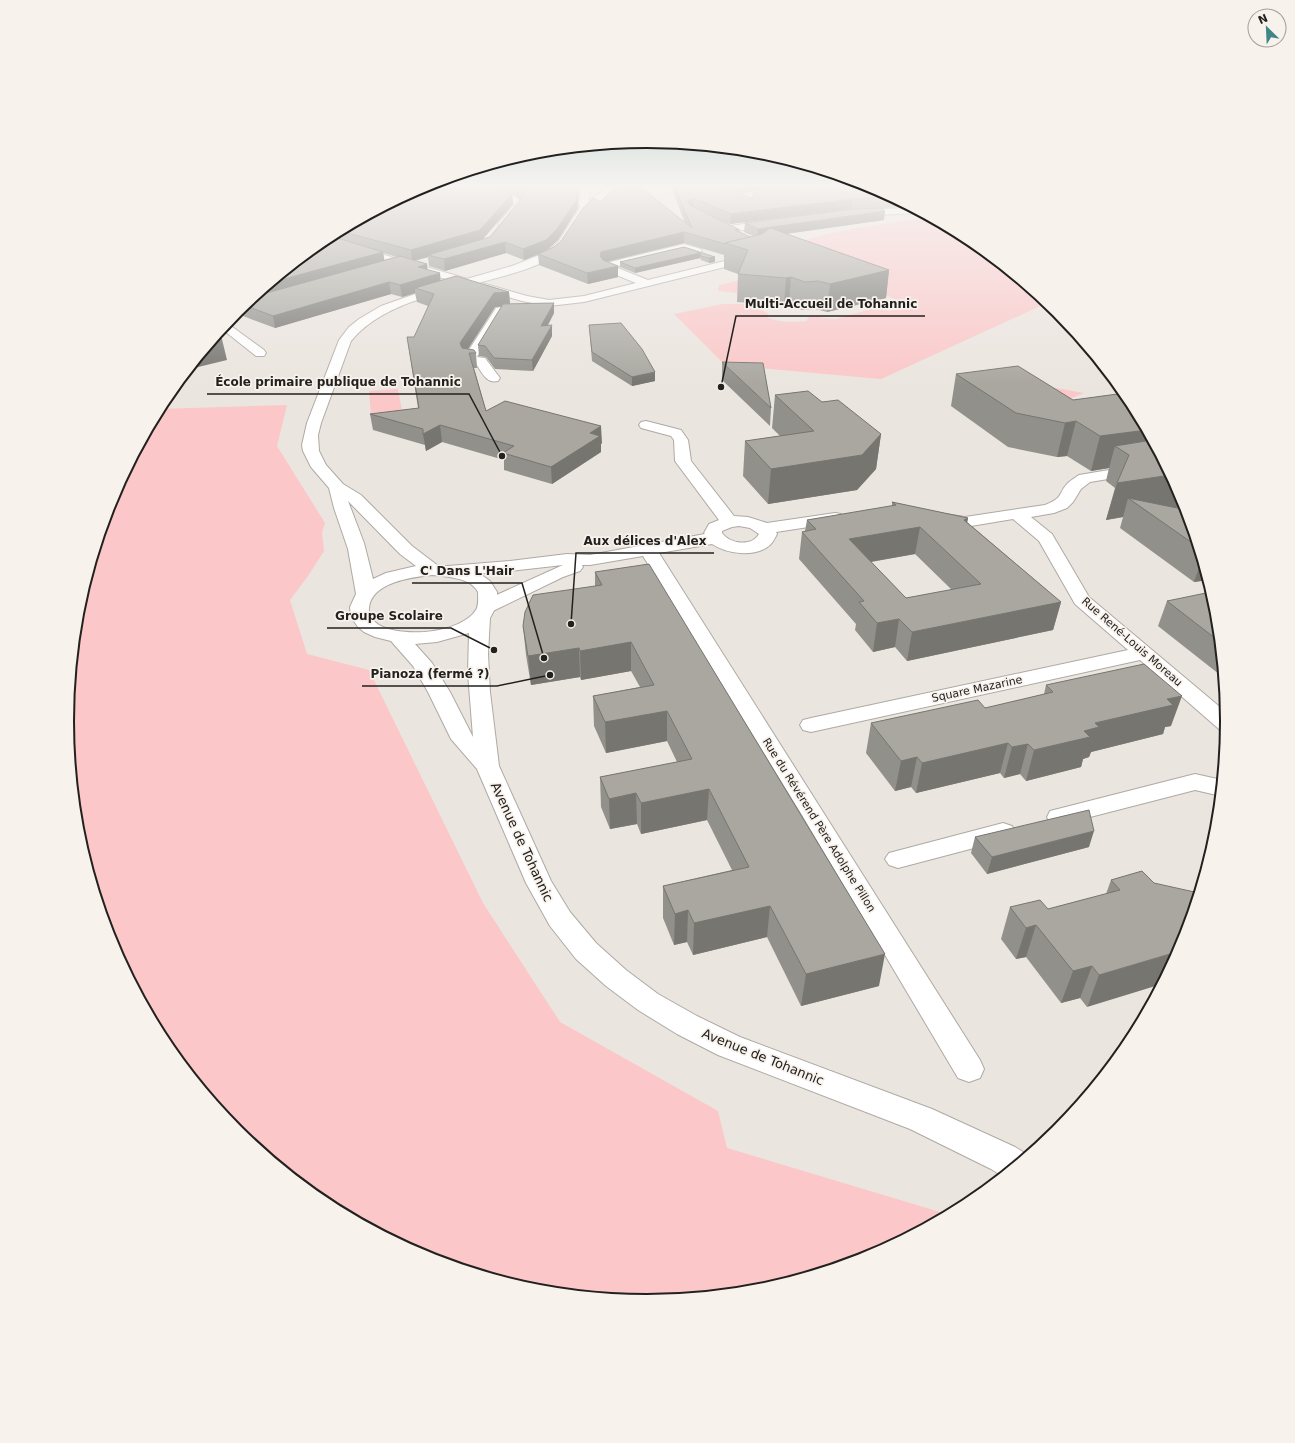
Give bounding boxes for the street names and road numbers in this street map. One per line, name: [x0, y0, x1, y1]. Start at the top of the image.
street label: Rue René-Louis Moreau: [1079, 595, 1185, 689]
street label: Square Mazarine: [931, 673, 1024, 705]
street label: Rue du Révérend Père Adolphe Pillon: [760, 736, 878, 914]
street label: Avenue de Tohannic: [488, 780, 556, 904]
street label: Avenue de Tohannic: [700, 1026, 826, 1088]

